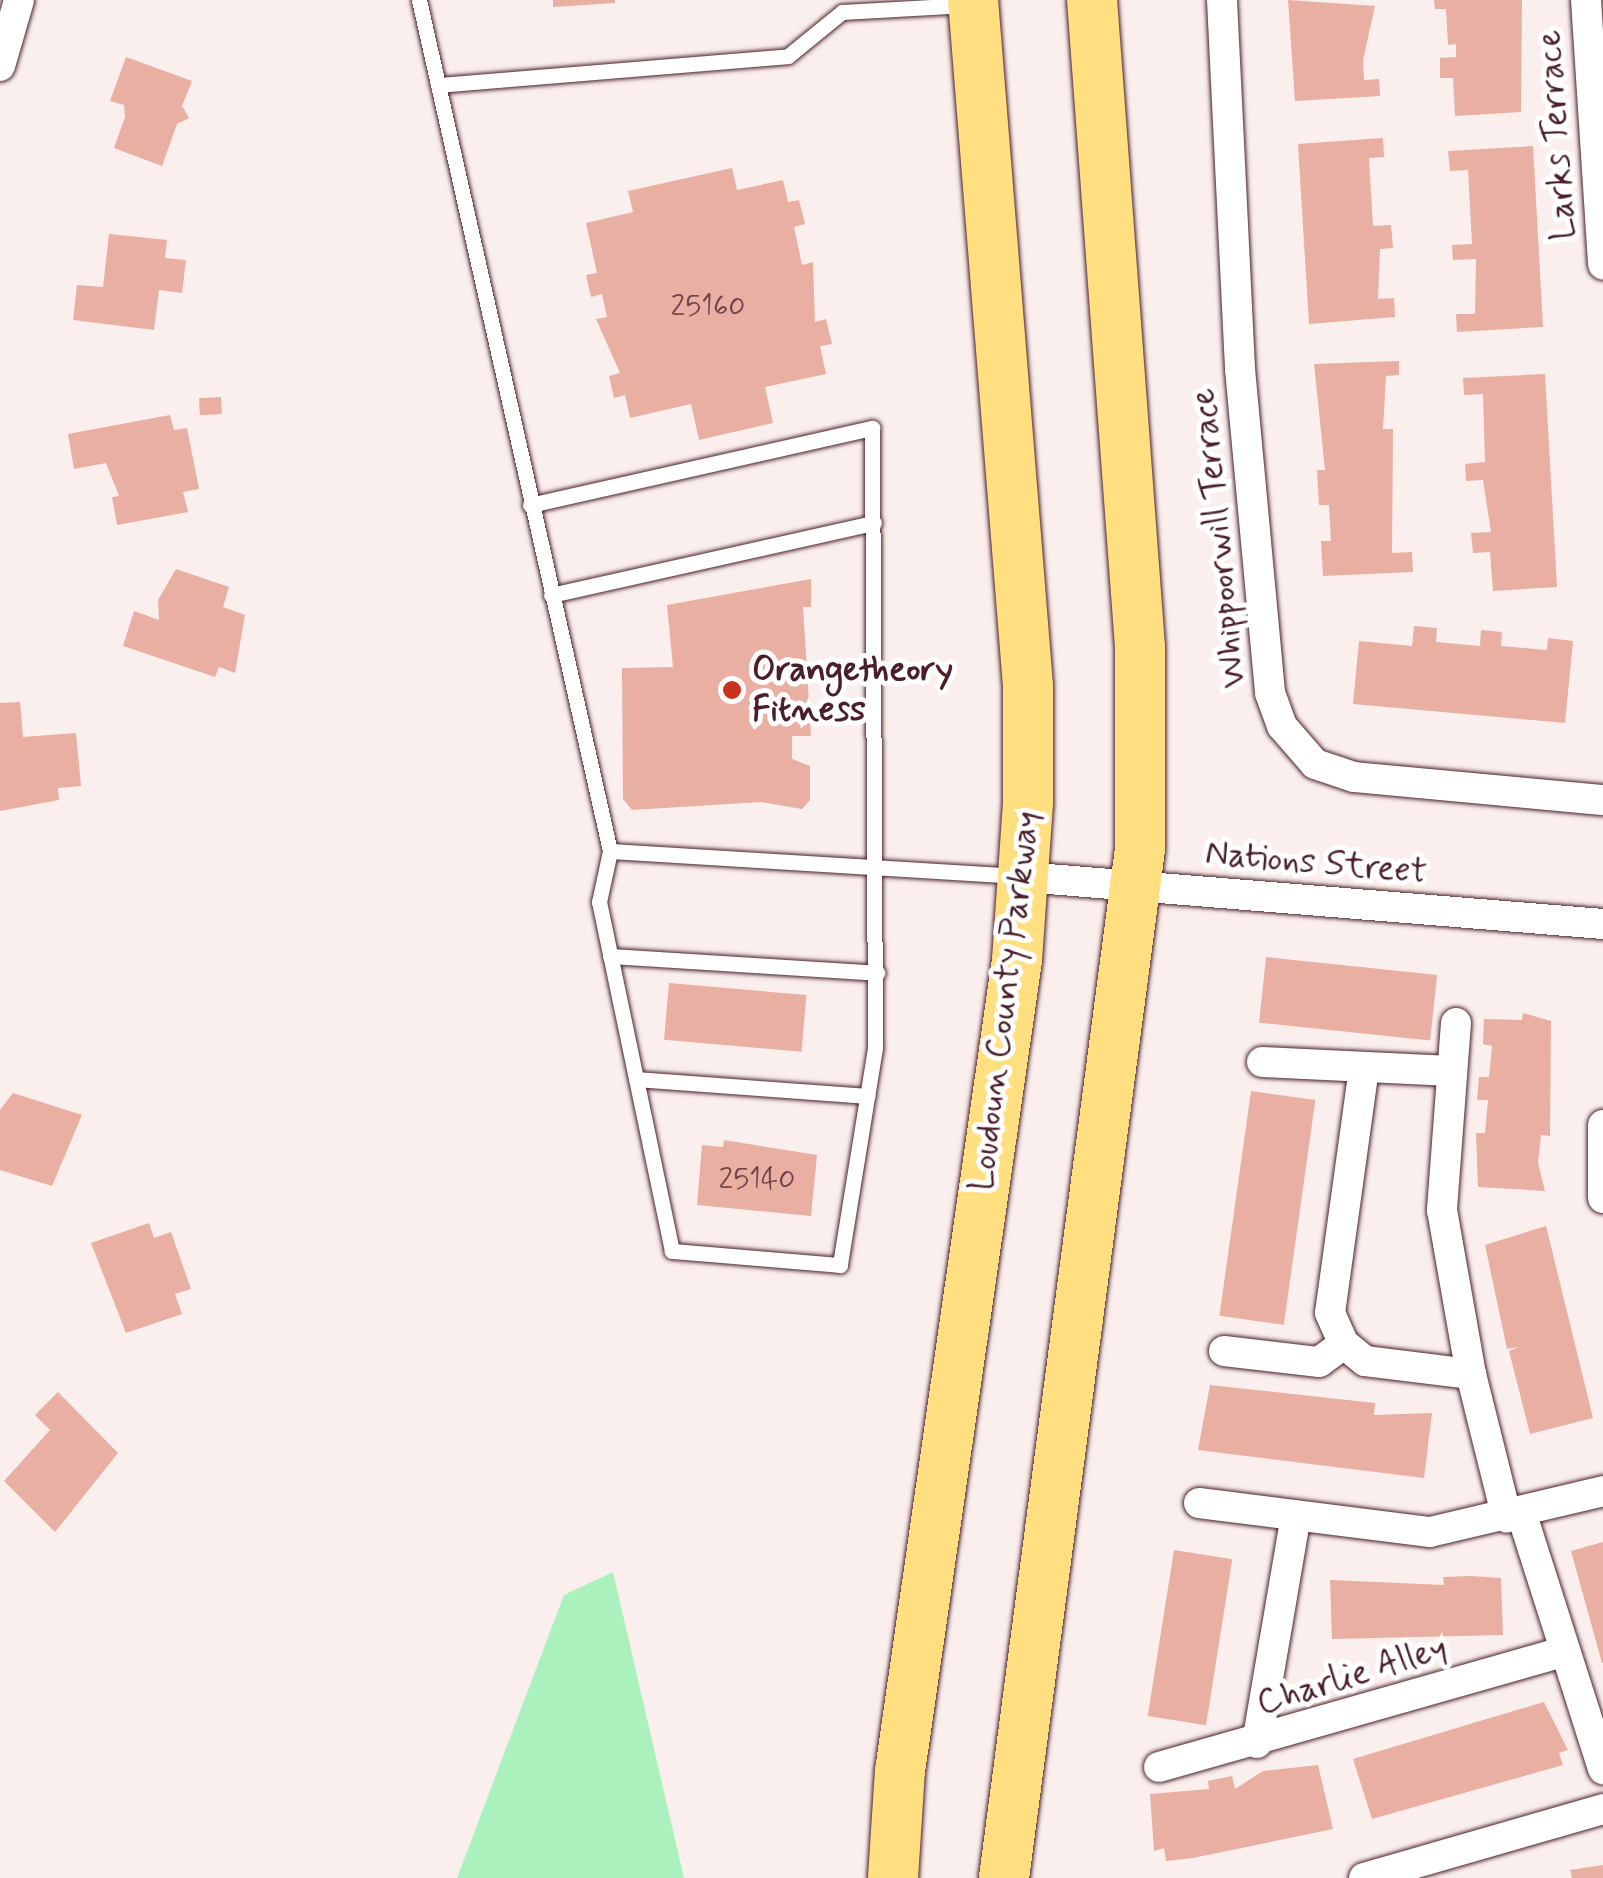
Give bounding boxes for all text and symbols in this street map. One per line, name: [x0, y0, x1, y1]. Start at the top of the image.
street label: Larks Terrace: [1529, 31, 1585, 239]
house number: 25160: [671, 289, 745, 325]
street label: Whippoorwill Terrace: [1182, 387, 1256, 689]
place label: Orangetheory Fitness: [752, 649, 953, 731]
marker: Orangetheory Fitness: [721, 679, 743, 701]
street label: Loudoun County Parkway: [961, 812, 1049, 1190]
street label: Nations Street: [1204, 832, 1428, 894]
house number: 25140: [719, 1162, 795, 1198]
street label: Charlie Alley: [1251, 1627, 1453, 1725]

